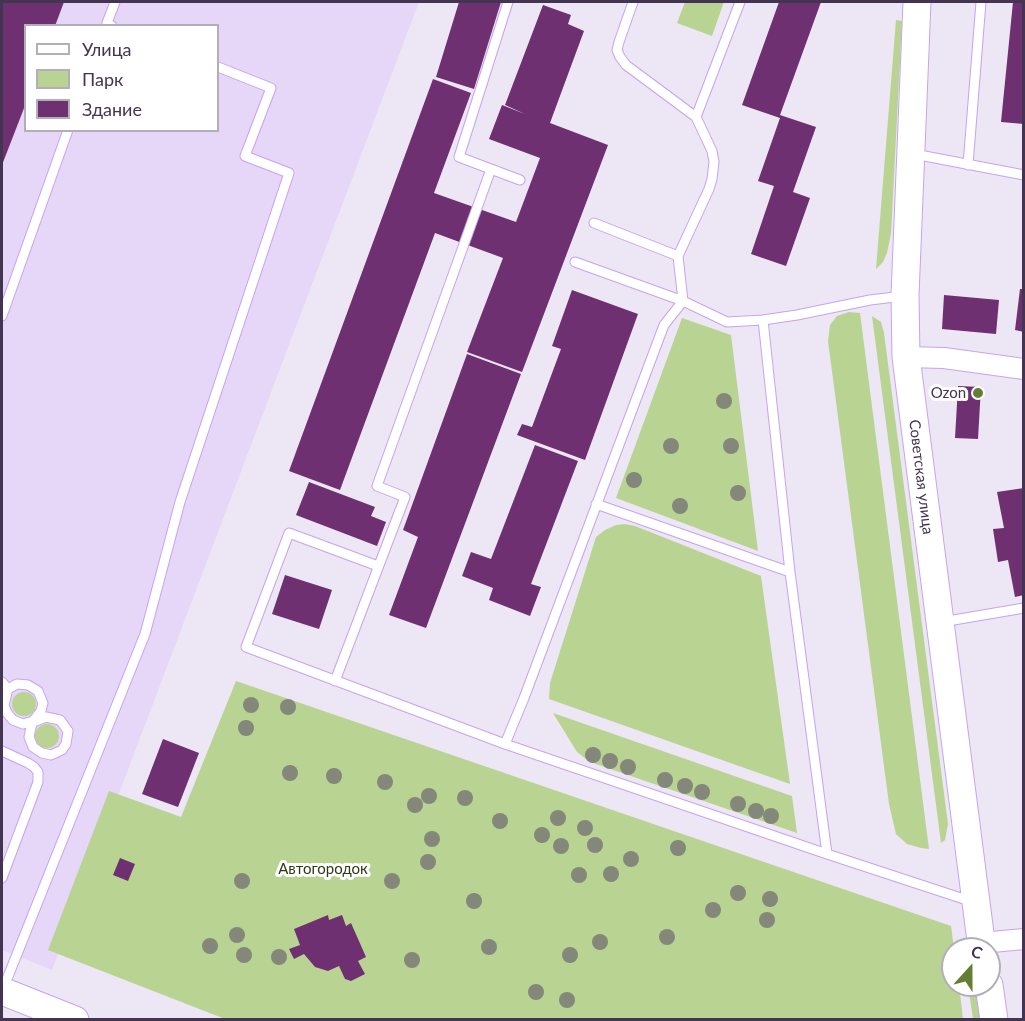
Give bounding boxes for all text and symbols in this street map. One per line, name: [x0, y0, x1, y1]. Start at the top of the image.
legend: [24, 24, 219, 132]
text: Улица: [82, 38, 132, 60]
text: Парк: [82, 68, 123, 90]
text: Здание: [82, 98, 142, 120]
place label: Ozon: [931, 384, 966, 402]
marker: Ozon: [971, 386, 985, 400]
street label: Советская улица: [905, 419, 937, 535]
park label: Автогородок: [278, 860, 368, 878]
north arrow: [941, 937, 1001, 997]
text: С: [969, 941, 985, 962]

